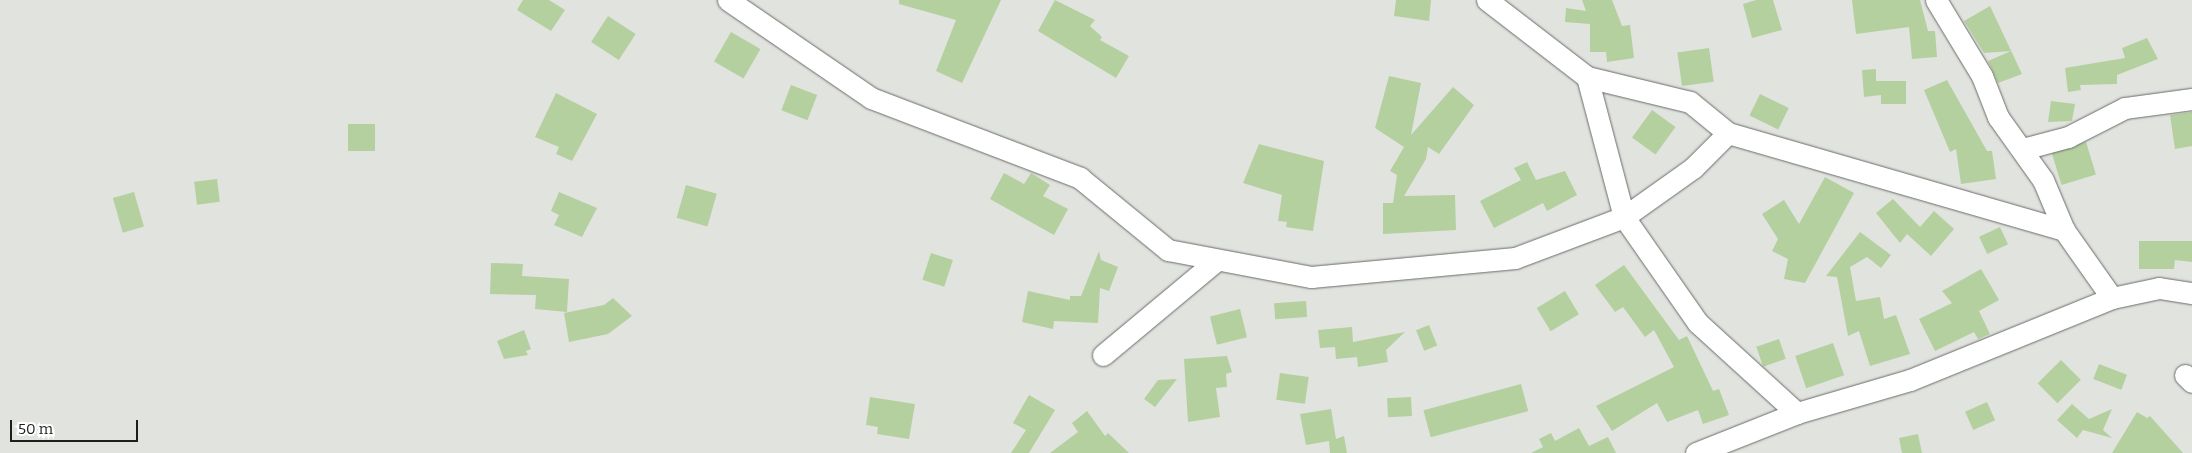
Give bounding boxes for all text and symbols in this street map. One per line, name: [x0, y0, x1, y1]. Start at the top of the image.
scale bar: [12, 410, 140, 442]
text: 50 m: [18, 420, 53, 438]

